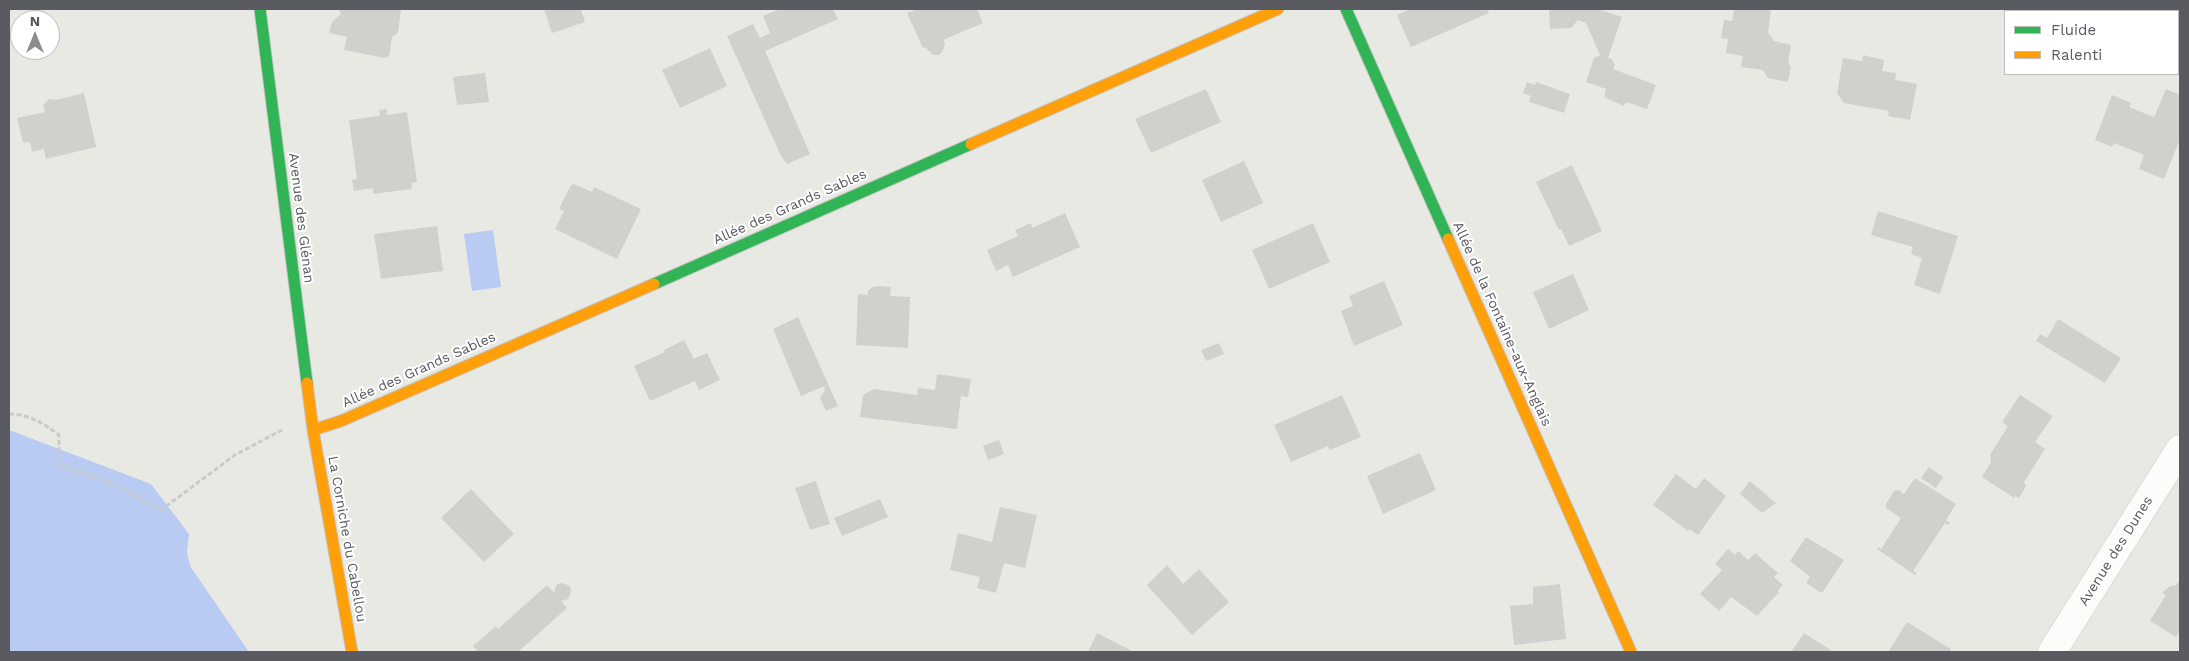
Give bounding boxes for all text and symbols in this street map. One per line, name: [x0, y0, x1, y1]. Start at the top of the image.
north arrow: [10, 10, 60, 60]
legend: [2004, 10, 2179, 75]
text: N: [30, 13, 40, 29]
text: Fluide: [2051, 21, 2096, 39]
text: Ralenti: [2051, 46, 2102, 64]
street label: Avenue des Glénan: [285, 152, 317, 284]
street label: Allée des Grands Sables: [711, 166, 869, 248]
street label: Allée de la Fontaine-aux-Anglais: [1449, 219, 1555, 429]
street label: Allée des Grands Sables: [340, 329, 498, 411]
street label: La Corniche du Cabellou: [324, 454, 370, 624]
street label: Avenue des Dunes: [2075, 493, 2157, 609]

